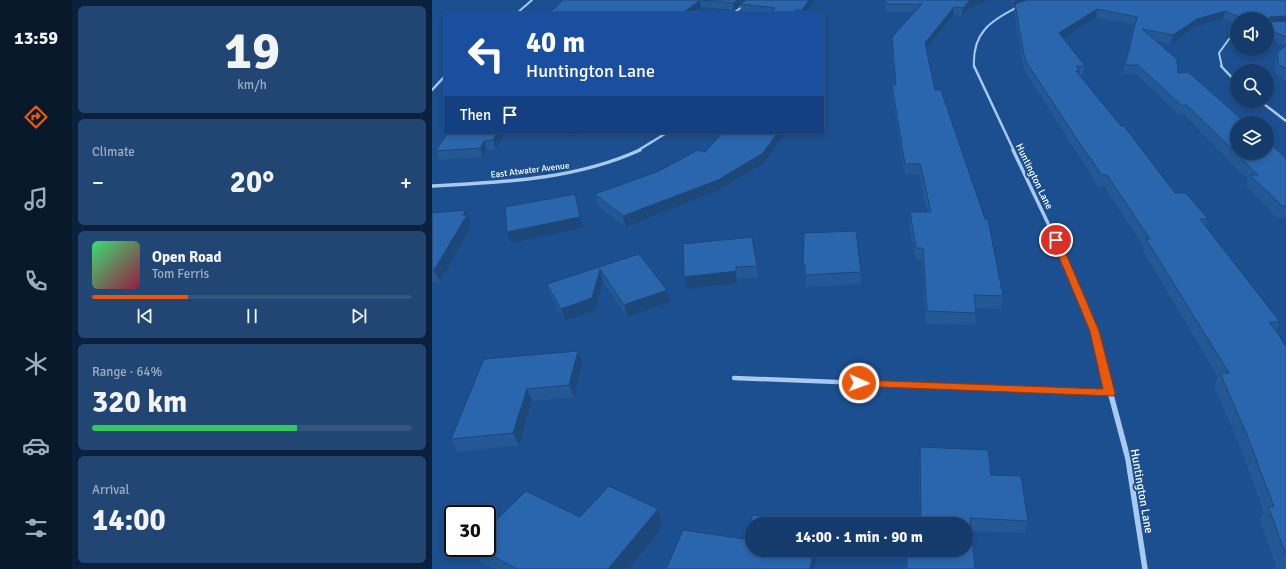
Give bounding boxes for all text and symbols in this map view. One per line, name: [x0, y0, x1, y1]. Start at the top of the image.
map controls: [1230, 12, 1274, 160]
button: sound: [1230, 12, 1274, 56]
text: 19: [224, 19, 280, 83]
text: 40 m: [526, 26, 585, 60]
text: 13:59: [14, 27, 58, 49]
icon: left: [460, 28, 512, 80]
text: Huntington Lane: [526, 60, 655, 82]
button: search: [1230, 64, 1274, 108]
text: km/h: [237, 77, 267, 93]
icon: directions: [22, 103, 50, 131]
icon: arrive: [499, 104, 521, 126]
text: Then: [460, 106, 491, 124]
button: layers: [1230, 116, 1274, 160]
street label: Huntington Lane: [1013, 142, 1055, 211]
text: Climate: [92, 144, 135, 160]
street label: East Atwater Avenue: [490, 160, 570, 181]
text: 20°: [230, 164, 274, 201]
text: −: [92, 169, 104, 196]
text: +: [400, 169, 412, 196]
icon: music: [22, 185, 50, 213]
pin: [1039, 223, 1073, 257]
icon: arrive: [1045, 229, 1067, 251]
text: Open Road: [152, 248, 222, 266]
text: Tom Ferris: [152, 266, 209, 282]
icon: phone: [22, 267, 50, 295]
icon: previous: [134, 305, 156, 327]
icon: pause: [241, 305, 263, 327]
icon: next: [348, 305, 370, 327]
icon: climate: [22, 350, 50, 378]
position arrow: [838, 362, 880, 404]
text: Range · 64%: [92, 364, 162, 380]
text: 320 km: [92, 384, 187, 421]
icon: car: [22, 432, 50, 460]
street label: Huntington Lane: [1127, 447, 1156, 535]
text: Arrival: [92, 482, 129, 498]
text: 14:00: [92, 502, 166, 539]
speed limit sign: 30: [444, 505, 496, 557]
icon: filters: [22, 514, 50, 542]
text: 14:00 · 1 min · 90 m: [795, 528, 923, 546]

